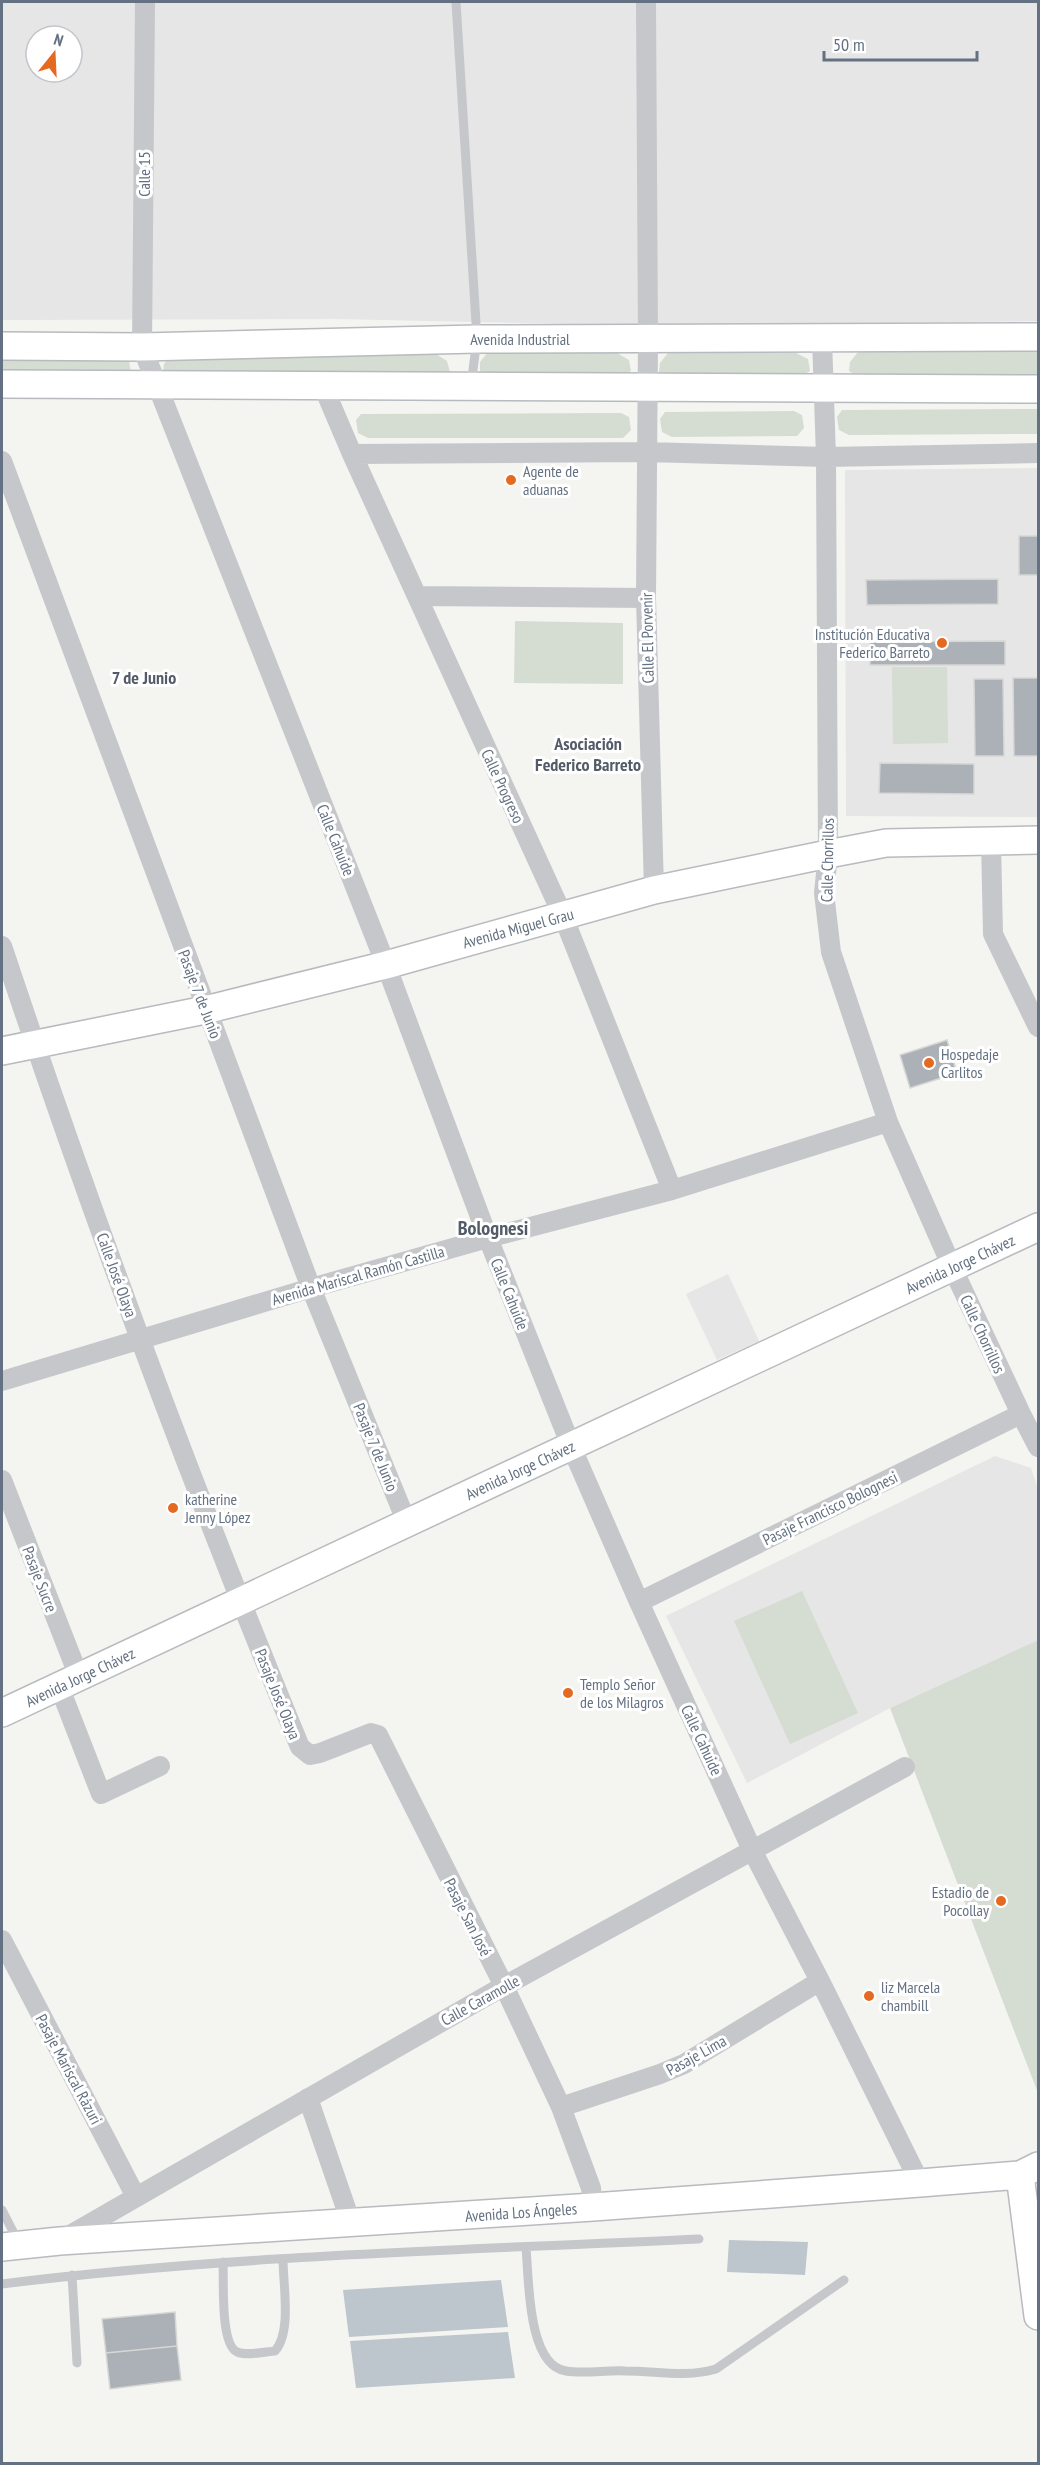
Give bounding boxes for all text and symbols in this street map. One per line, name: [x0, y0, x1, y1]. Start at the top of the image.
north arrow: [24, 24, 84, 84]
scale bar: [824, 24, 977, 62]
text: N: [51, 29, 66, 51]
text: 50 m: [833, 33, 865, 56]
street label: Calle 15: [134, 151, 154, 197]
street label: Avenida Industrial: [470, 329, 570, 349]
place label: Agente de aduanas: [523, 461, 579, 499]
marker: Agente de aduanas: [504, 473, 518, 487]
street label: Calle El Porvenir: [636, 592, 658, 684]
place label: Institución Educativa Federico Barreto: [815, 624, 930, 662]
marker: Institución Educativa Federico Barreto: [935, 636, 949, 650]
district label: 7 de Junio: [112, 666, 176, 689]
district label: Asociación Federico Barreto: [535, 732, 641, 776]
street label: Calle Progreso: [477, 746, 529, 826]
street label: Calle Cahuide: [313, 801, 359, 879]
street label: Calle Chorrillos: [816, 818, 838, 902]
street label: Avenida Miguel Grau: [460, 904, 576, 952]
street label: Pasaje 7 de Junio: [174, 947, 226, 1041]
place label: Hospedaje Carlitos: [941, 1044, 999, 1082]
marker: Hospedaje Carlitos: [922, 1056, 936, 1070]
district label: Bolognesi: [458, 1215, 528, 1241]
street label: Calle José Olaya: [92, 1230, 142, 1320]
street label: Avenida Jorge Chávez: [902, 1230, 1018, 1298]
street label: Avenida Mariscal Ramón Castilla: [269, 1241, 447, 1309]
street label: Calle Cahuide: [487, 1255, 533, 1333]
street label: Calle Chorrillos: [956, 1292, 1010, 1376]
street label: Pasaje 7 de Junio: [349, 1400, 403, 1494]
street label: Avenida Jorge Chávez: [462, 1436, 578, 1504]
street label: Pasaje Francisco Bolognesi: [759, 1467, 901, 1549]
place label: katherine Jenny López: [184, 1489, 251, 1527]
marker: katherine Jenny López: [166, 1501, 180, 1515]
street label: Pasaje Sucre: [18, 1543, 62, 1615]
street label: Avenida Jorge Chávez: [22, 1643, 138, 1711]
street label: Pasaje José Olaya: [251, 1646, 305, 1742]
place label: Templo Señor de los Milagros: [580, 1674, 664, 1712]
marker: Templo Señor de los Milagros: [561, 1686, 575, 1700]
street label: Calle Cahuide: [677, 1702, 727, 1778]
street label: Pasaje San José: [440, 1875, 496, 1959]
place label: Estadio de Pocollay: [932, 1882, 989, 1920]
marker: Estadio de Pocollay: [994, 1894, 1008, 1908]
street label: Calle Caramolle: [437, 1970, 523, 2030]
place label: liz Marcela chambill: [881, 1977, 940, 2015]
marker: liz Marcela chambill: [862, 1989, 876, 2003]
street label: Pasaje Mariscal Rázuri: [31, 2010, 107, 2128]
street label: Pasaje Lima: [663, 2030, 729, 2080]
street label: Avenida Los Ángeles: [464, 2198, 578, 2226]

